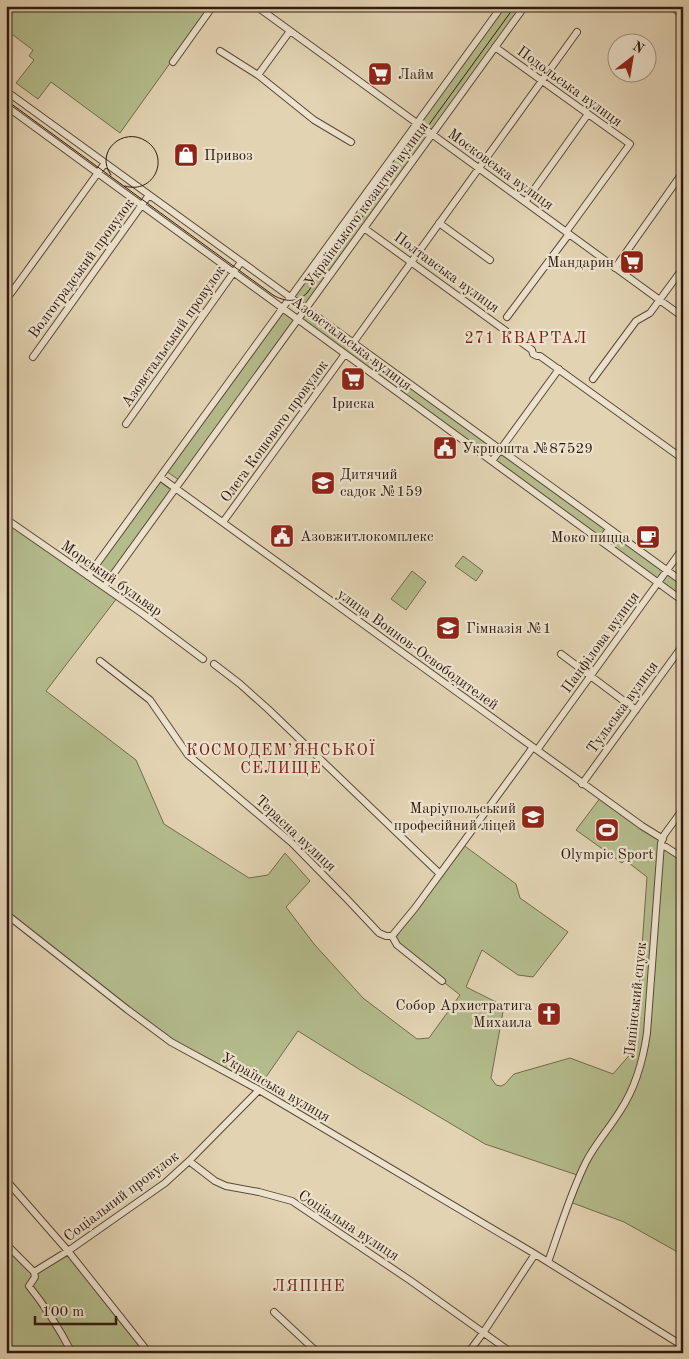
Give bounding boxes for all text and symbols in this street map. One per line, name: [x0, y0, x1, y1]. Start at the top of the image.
north arrow: [606, 32, 656, 82]
text: N: [630, 39, 647, 57]
street label: Подольська вулиця: [514, 44, 625, 130]
supermarket icon: Лайм: [367, 61, 393, 87]
place label: Лайм: [398, 68, 434, 83]
street label: Українського козацтва вулиця: [303, 120, 432, 290]
street label: Московська вулиця: [445, 127, 556, 214]
shop icon: Привоз: [173, 142, 199, 168]
place label: Привоз: [204, 149, 253, 164]
street label: Волгоградський провулок: [27, 196, 138, 341]
street label: Полтавська вулиця: [391, 230, 502, 317]
supermarket icon: Мандарин: [619, 249, 645, 275]
place label: Мандарин: [547, 256, 614, 271]
street label: Азовстальський провулок: [120, 263, 229, 410]
street label: Азовстальська вулиця: [288, 294, 414, 394]
district label: 271 КВАРТАЛ: [464, 331, 588, 347]
street label: Олега Кошового провулок: [219, 358, 332, 506]
supermarket icon: Іриска: [340, 366, 366, 392]
place label: Іриска: [331, 397, 375, 412]
public building icon: Укрпошта №87529: [432, 435, 458, 461]
place label: Укрпошта №87529: [462, 442, 593, 457]
place label: Дитячий садок №159: [340, 468, 423, 500]
school or university icon: Дитячий садок №159: [310, 470, 336, 496]
public building icon: Азовжитлокомплекс: [269, 523, 295, 549]
cafe icon: Моко пицца: [635, 524, 661, 550]
place label: Азовжитлокомплекс: [300, 530, 434, 545]
place label: Моко пицца: [551, 531, 631, 546]
street label: Морський бульвар: [58, 539, 165, 620]
street label: улица Воинов-Освободителей: [334, 587, 500, 714]
street label: Панфілова вулиця: [560, 589, 643, 696]
school or university icon: Гімназія №1: [435, 615, 461, 641]
place label: Гімназія №1: [466, 622, 551, 637]
street label: Тульська вулиця: [585, 659, 662, 757]
district label: КОСМОДЕМ’ЯНСЬКОЇ СЕЛИЩЕ: [186, 739, 376, 777]
street label: Терасна вулиця: [252, 793, 338, 875]
place label: Маріупольський професійний ліцей: [394, 802, 516, 834]
school or university icon: Маріупольський професійний ліцей: [520, 804, 546, 830]
sports icon: Olympic Sport: [594, 817, 620, 843]
place label: Olympic Sport: [561, 848, 653, 863]
street label: Ляпінський спуск: [623, 941, 650, 1059]
place label: Собор Архистратига Михаила: [395, 999, 533, 1031]
church icon: Собор Архистратига Михаила: [536, 1001, 562, 1027]
street label: Українська вулиця: [218, 1051, 333, 1126]
street label: Соціальний провулок: [62, 1149, 183, 1245]
street label: Соціальна вулиця: [295, 1188, 401, 1264]
district label: ЛЯПІНЕ: [272, 1279, 346, 1295]
scale bar: [35, 1294, 116, 1326]
text: 100 m: [42, 1305, 84, 1320]

